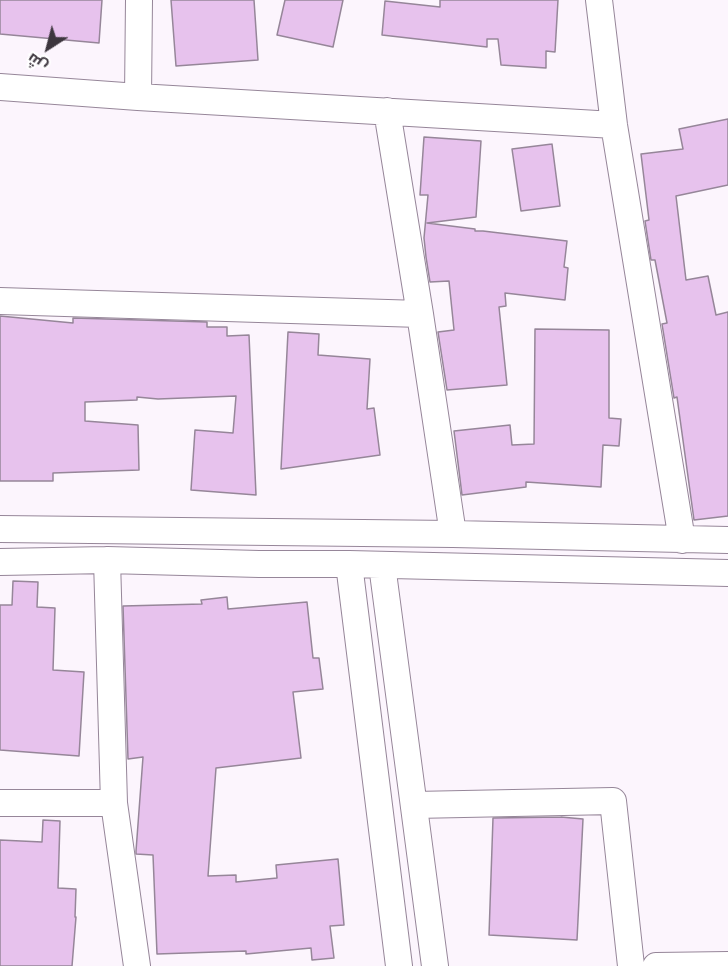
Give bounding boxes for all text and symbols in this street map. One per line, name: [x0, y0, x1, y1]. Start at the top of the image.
north arrow: [18, 18, 78, 78]
text: ش: [23, 49, 51, 77]

